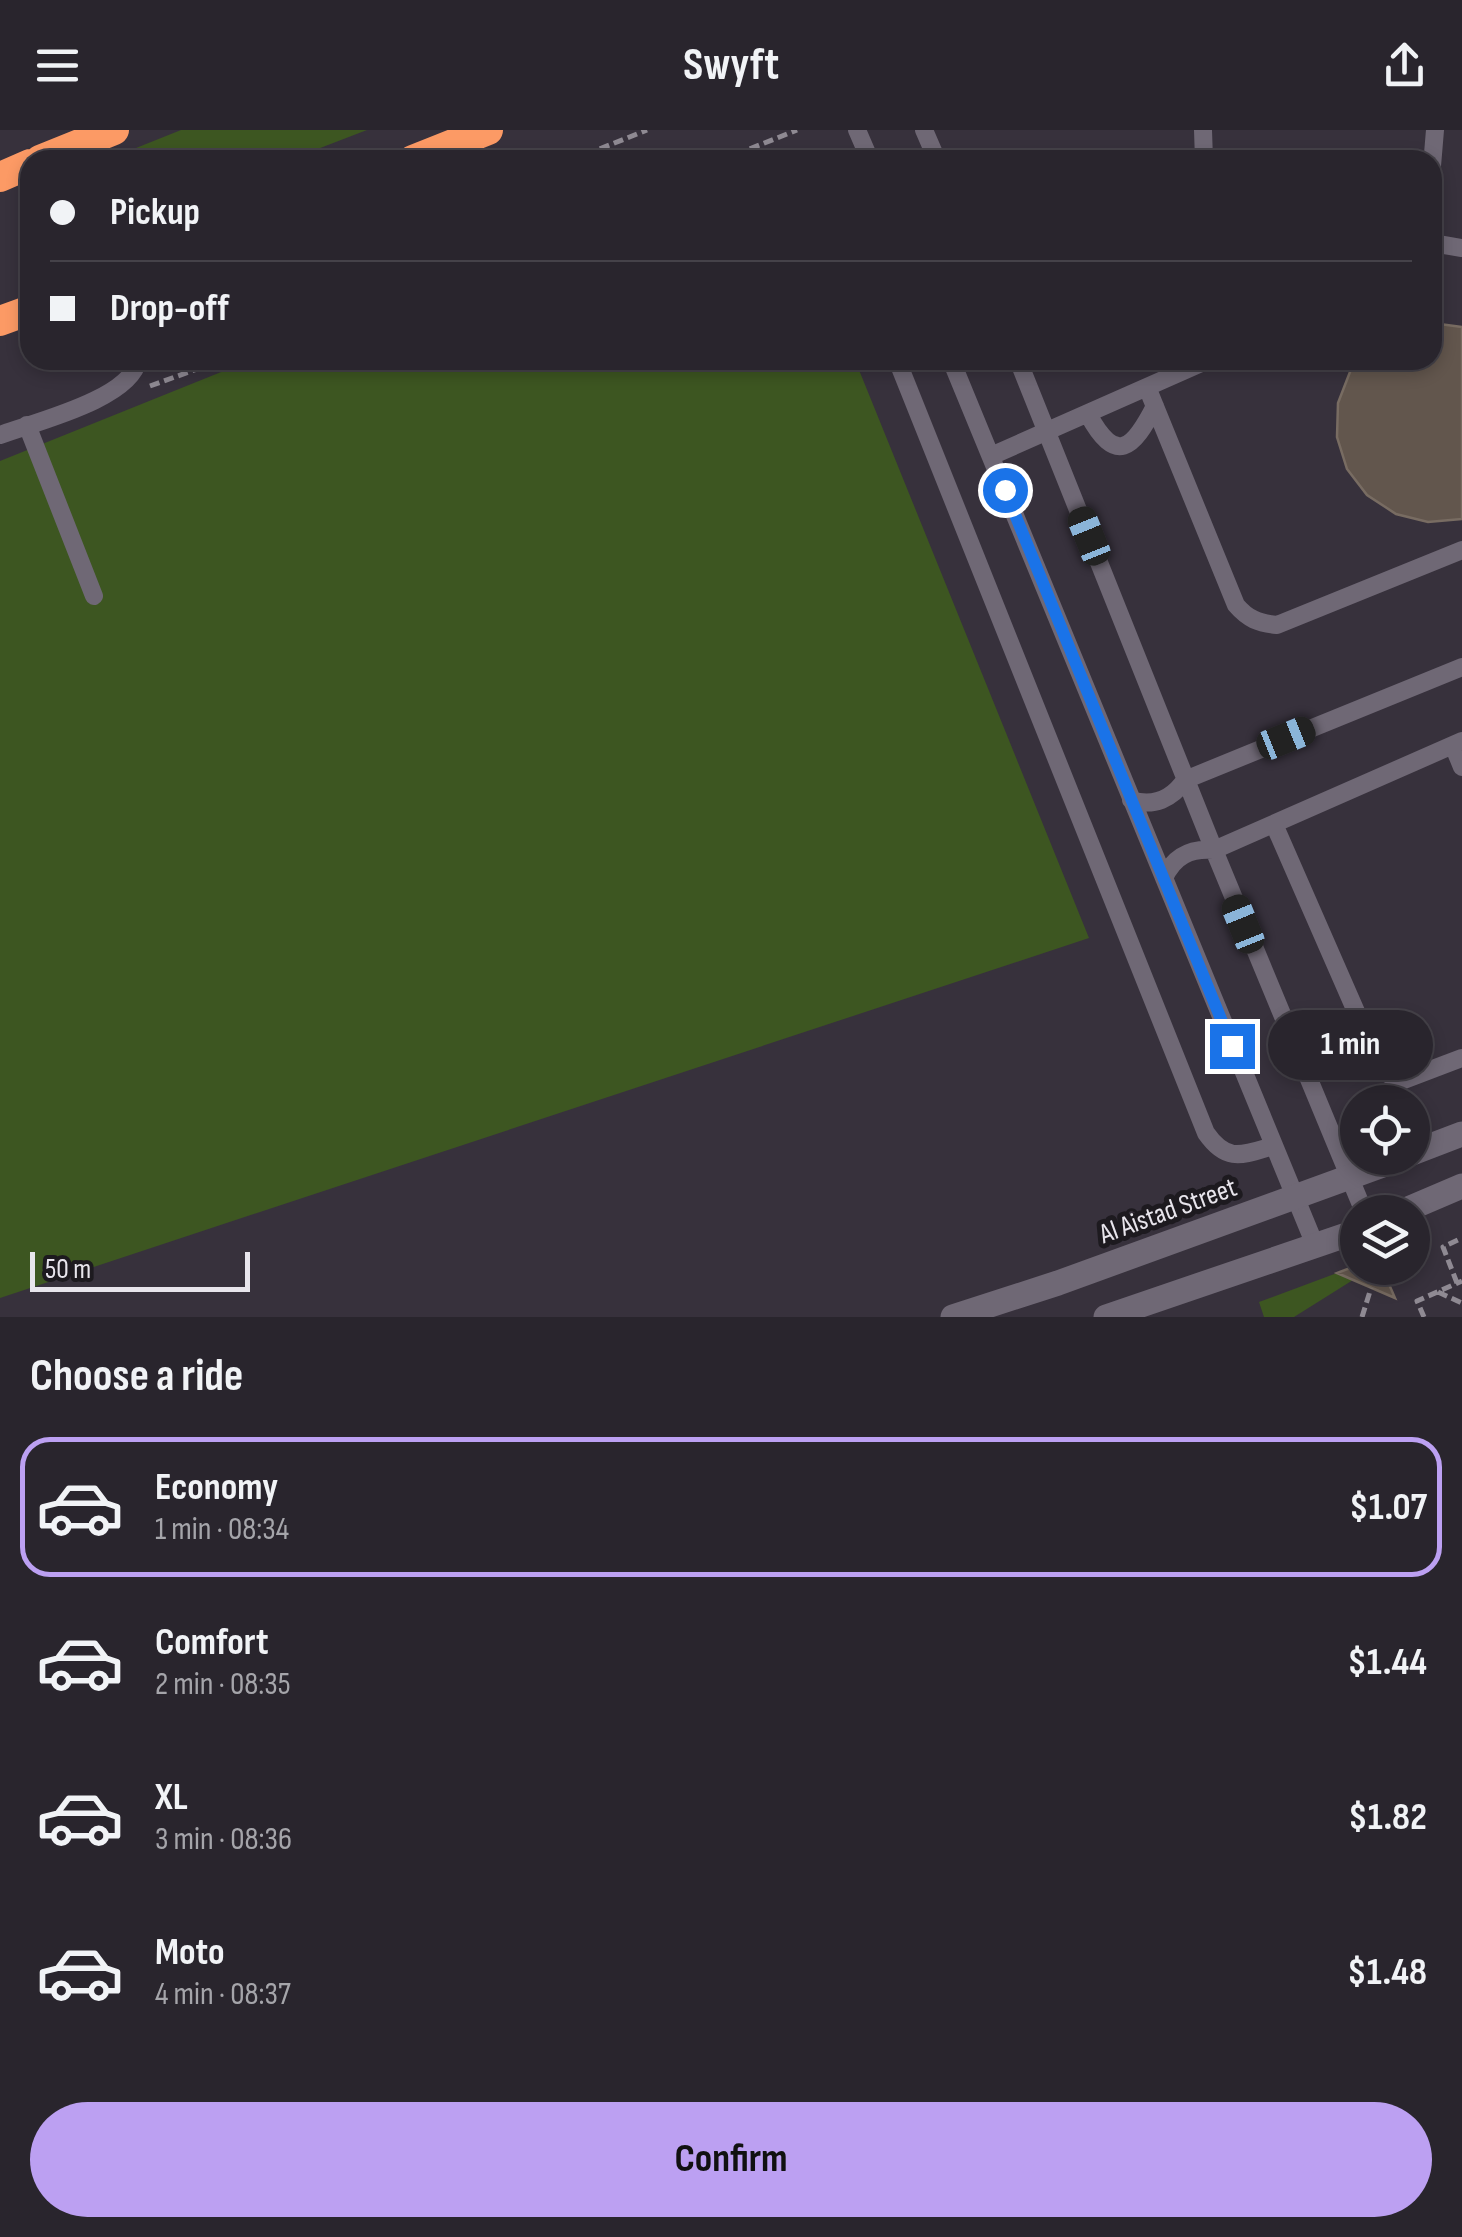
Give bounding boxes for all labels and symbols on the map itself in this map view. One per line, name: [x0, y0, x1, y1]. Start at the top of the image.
route start: [983, 468, 1028, 513]
car: [1064, 503, 1114, 569]
car: [1253, 713, 1319, 763]
car: [1218, 891, 1268, 957]
callout: 1 min: [1267, 1011, 1432, 1081]
route end: [1210, 1024, 1255, 1069]
street label: Al Aistad Street: [1094, 1171, 1241, 1251]
scale bar: [30, 1247, 250, 1292]

